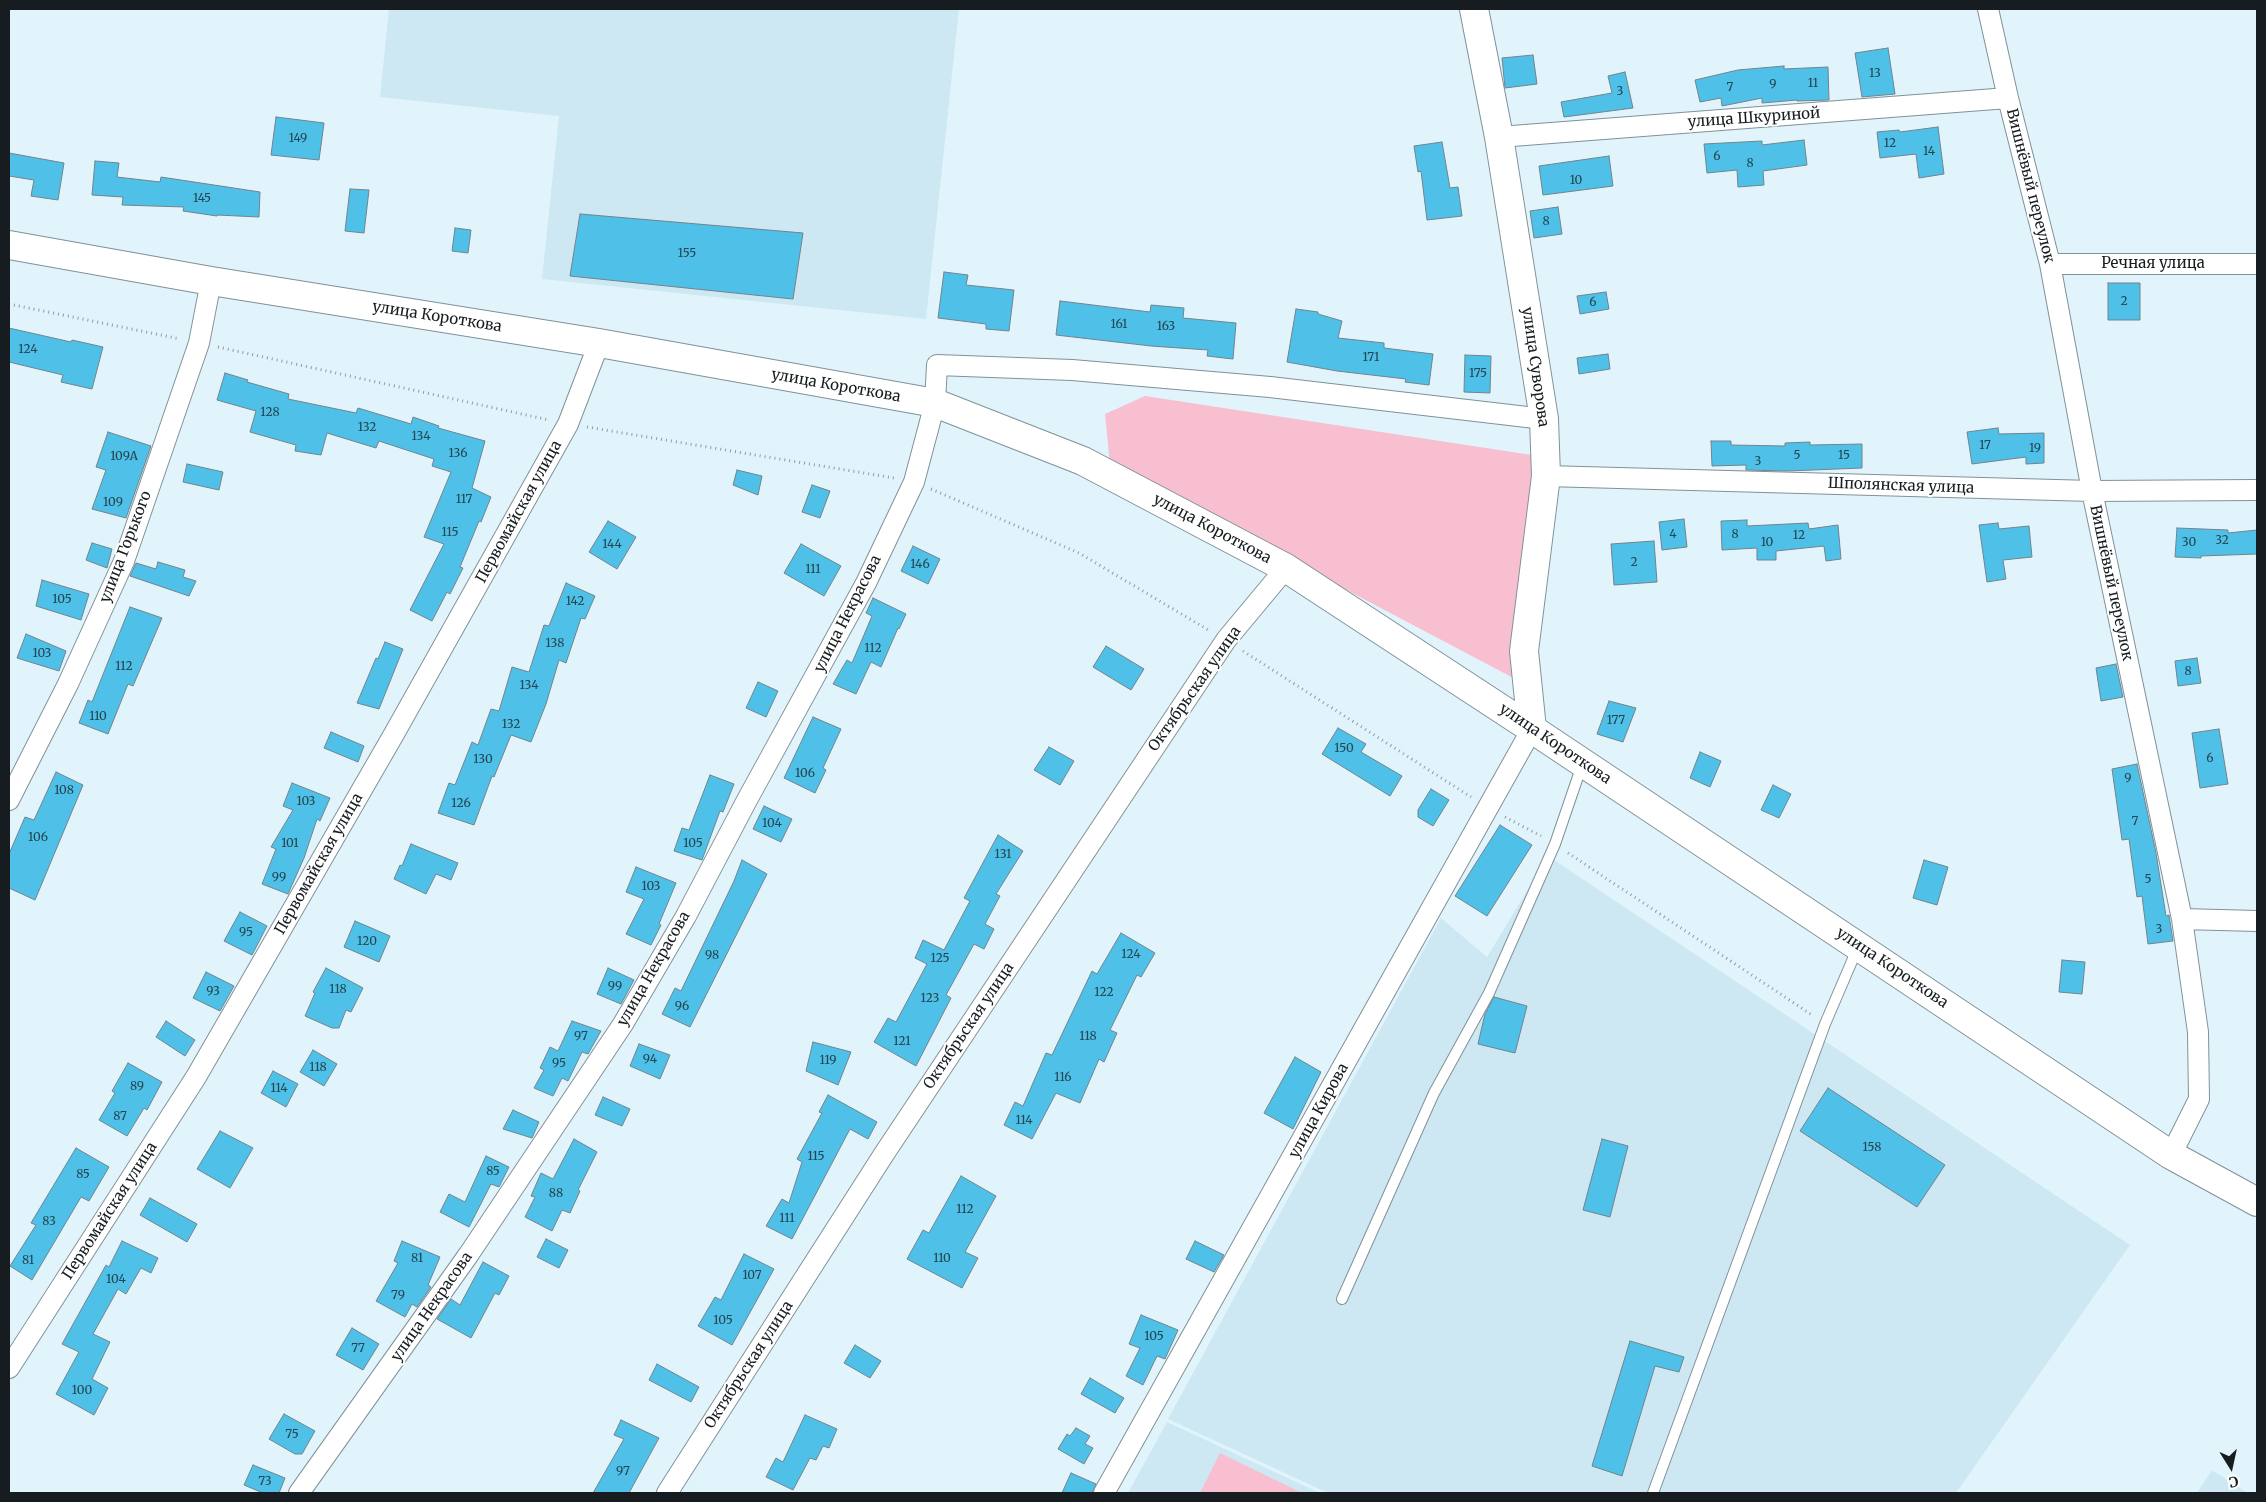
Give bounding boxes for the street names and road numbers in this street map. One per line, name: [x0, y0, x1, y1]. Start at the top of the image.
street label: улица Шкуриной: [1687, 104, 1821, 132]
street label: Вишнёвый переулок: [2002, 107, 2058, 265]
street label: Речная улица: [2101, 255, 2205, 273]
street label: улица Короткова: [371, 298, 503, 336]
street label: улица Суворова: [1518, 306, 1552, 428]
street label: улица Короткова: [770, 366, 902, 406]
street label: Первомайская улица: [472, 438, 566, 586]
street label: Шполянская улица: [1827, 474, 1975, 498]
street label: улица Горького: [96, 489, 156, 605]
street label: улица Короткова: [1150, 490, 1274, 568]
street label: Вишнёвый переулок: [2086, 504, 2136, 662]
street label: улица Некрасова: [811, 552, 885, 676]
street label: Октябрьская улица: [1145, 623, 1245, 755]
street label: улица Короткова: [1496, 700, 1614, 788]
street label: Первомайская улица: [271, 790, 367, 938]
street label: улица Некрасова: [614, 908, 694, 1030]
street label: улица Короткова: [1833, 924, 1951, 1012]
street label: Октябрьская улица: [920, 959, 1018, 1093]
street label: улица Кирова: [1285, 1060, 1353, 1162]
street label: Первомайская улица: [59, 1139, 161, 1283]
street label: улица Некрасова: [388, 1249, 476, 1365]
street label: Октябрьская улица: [701, 1298, 797, 1432]

